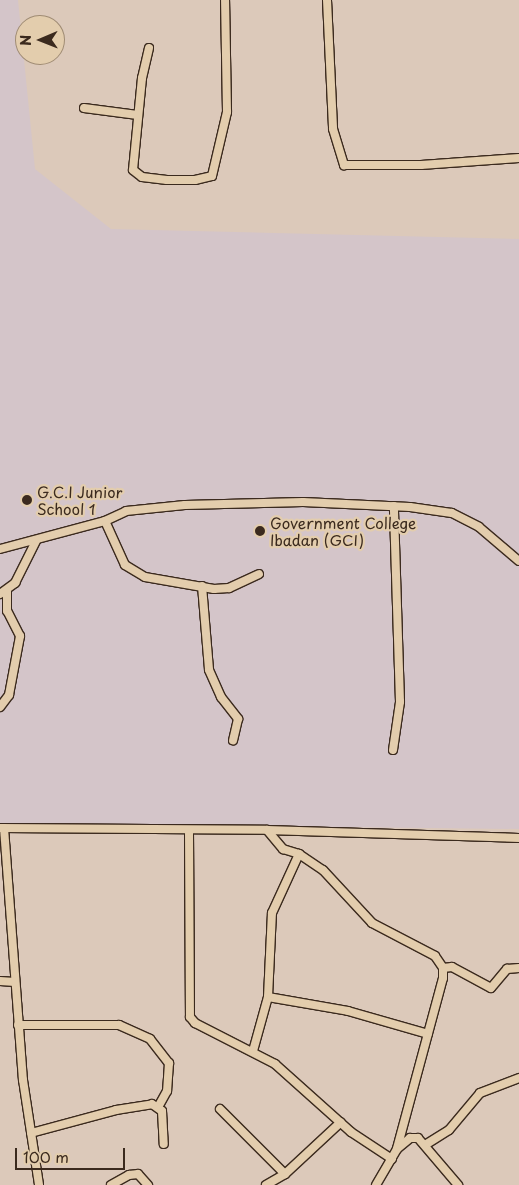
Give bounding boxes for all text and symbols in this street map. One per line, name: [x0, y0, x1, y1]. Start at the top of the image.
north arrow: [15, 15, 65, 65]
text: N: [15, 35, 36, 46]
place label: G.C.I Junior School 1: [37, 482, 124, 517]
marker: G.C.I Junior School 1: [21, 494, 33, 506]
place label: Government College Ibadan (GCI): [270, 513, 416, 548]
marker: Government College Ibadan (GCI): [254, 525, 266, 537]
scale bar: [18, 1138, 128, 1170]
text: 100 m: [23, 1145, 69, 1168]

